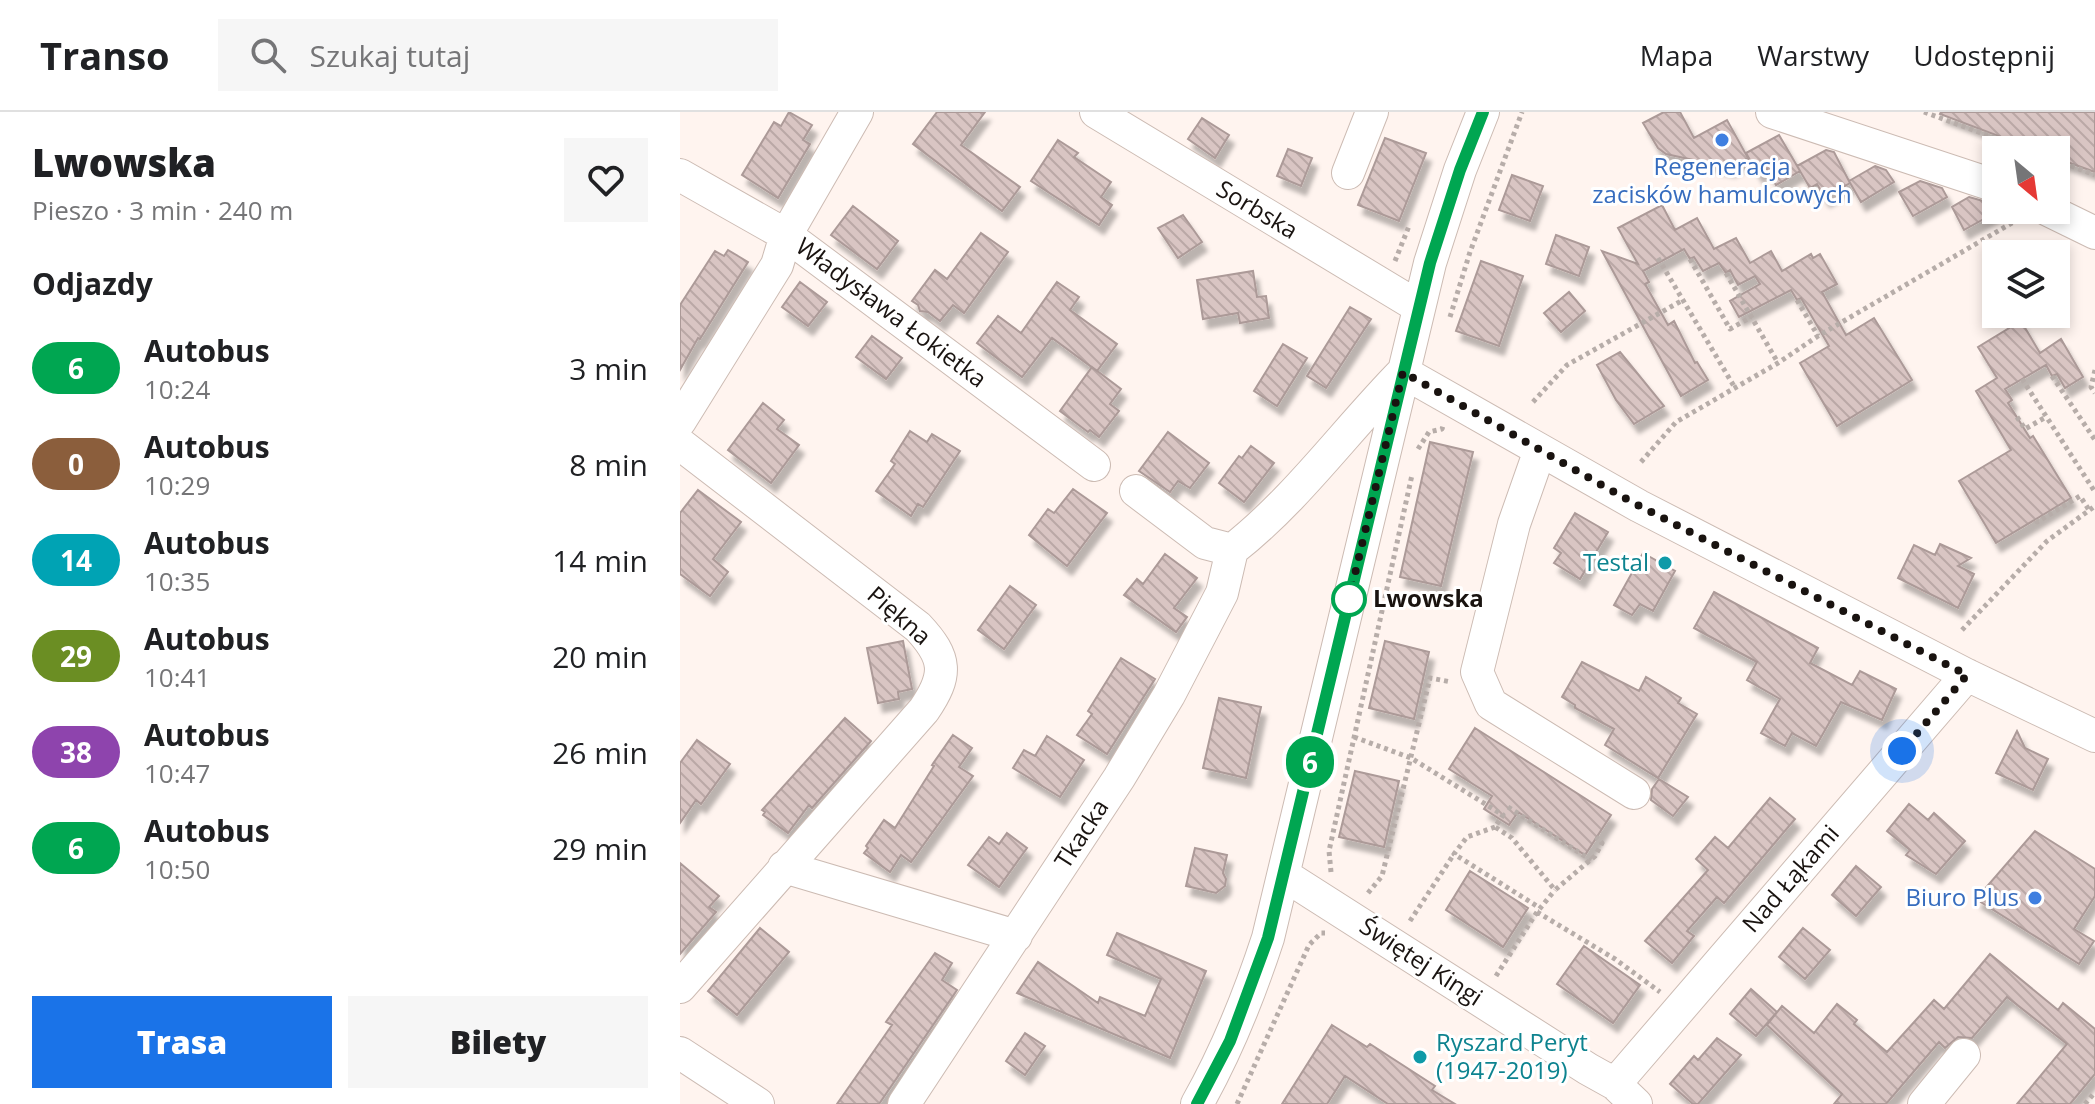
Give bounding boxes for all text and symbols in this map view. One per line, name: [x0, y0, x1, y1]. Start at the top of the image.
search box: [218, 19, 778, 91]
text: Transo: [40, 29, 170, 81]
icon: search: [246, 33, 290, 77]
text: Szukaj tutaj: [310, 35, 470, 76]
text: Mapa: [1640, 36, 1713, 74]
text: Warstwy: [1757, 36, 1869, 74]
text: Udostępnij: [1913, 36, 2055, 74]
marker: Regeneracja zacisków hamulcowych: [1713, 131, 1731, 149]
text: Lwowska: [32, 136, 216, 188]
north arrow: [1982, 136, 2070, 224]
map controls: [1982, 136, 2070, 328]
button: heart: [564, 138, 648, 222]
place label: Regeneracja zacisków hamulcowych: [1592, 149, 1852, 210]
street label: Sorbska: [1211, 172, 1305, 246]
text: Pieszo · 3 min · 240 m: [32, 192, 293, 228]
street label: Władysława Łokietka: [790, 229, 994, 394]
button: layers: [1982, 240, 2070, 328]
text: Odjazdy: [32, 263, 153, 304]
text: Autobus: [144, 330, 270, 371]
text: 3 min: [569, 348, 648, 389]
text: 6: [68, 349, 84, 387]
text: 10:24: [144, 371, 210, 407]
text: Autobus: [144, 426, 270, 467]
text: 8 min: [569, 444, 648, 485]
text: 0: [68, 445, 84, 483]
text: 10:29: [144, 467, 210, 503]
text: Autobus: [144, 522, 270, 563]
text: 14 min: [552, 540, 648, 581]
text: 14: [60, 541, 92, 579]
place label: Testal: [1583, 545, 1649, 578]
marker: Testal: [1656, 554, 1674, 572]
text: 10:35: [144, 563, 210, 599]
street label: Piękna: [861, 578, 939, 652]
place label: Lwowska: [1373, 581, 1484, 614]
marker: Lwowska: [1332, 582, 1366, 616]
text: Autobus: [144, 618, 270, 659]
text: 20 min: [552, 636, 648, 677]
text: 29: [60, 637, 92, 675]
text: 10:41: [144, 659, 210, 695]
text: Autobus: [144, 714, 270, 755]
your location: [1882, 731, 1922, 771]
text: 26 min: [552, 732, 648, 773]
text: 38: [60, 733, 92, 771]
line badge: 6: [1284, 736, 1336, 788]
text: 6: [1302, 743, 1318, 781]
text: 10:47: [144, 755, 210, 791]
street label: Tkacka: [1046, 792, 1115, 874]
text: Autobus: [144, 810, 270, 851]
street label: Nad Łąkami: [1734, 817, 1846, 939]
text: 29 min: [552, 828, 648, 869]
text: 6: [68, 829, 84, 867]
text: 10:50: [144, 851, 210, 887]
place label: Biuro Plus: [1906, 880, 2019, 913]
marker: Biuro Plus: [2026, 889, 2044, 907]
street label: Świętej Kingi: [1354, 909, 1490, 1013]
button: Trasa: [32, 996, 332, 1088]
button: Bilety: [348, 996, 648, 1088]
place label: Ryszard Peryt (1947-2019): [1436, 1025, 1588, 1086]
marker: Ryszard Peryt (1947-2019): [1411, 1048, 1429, 1066]

